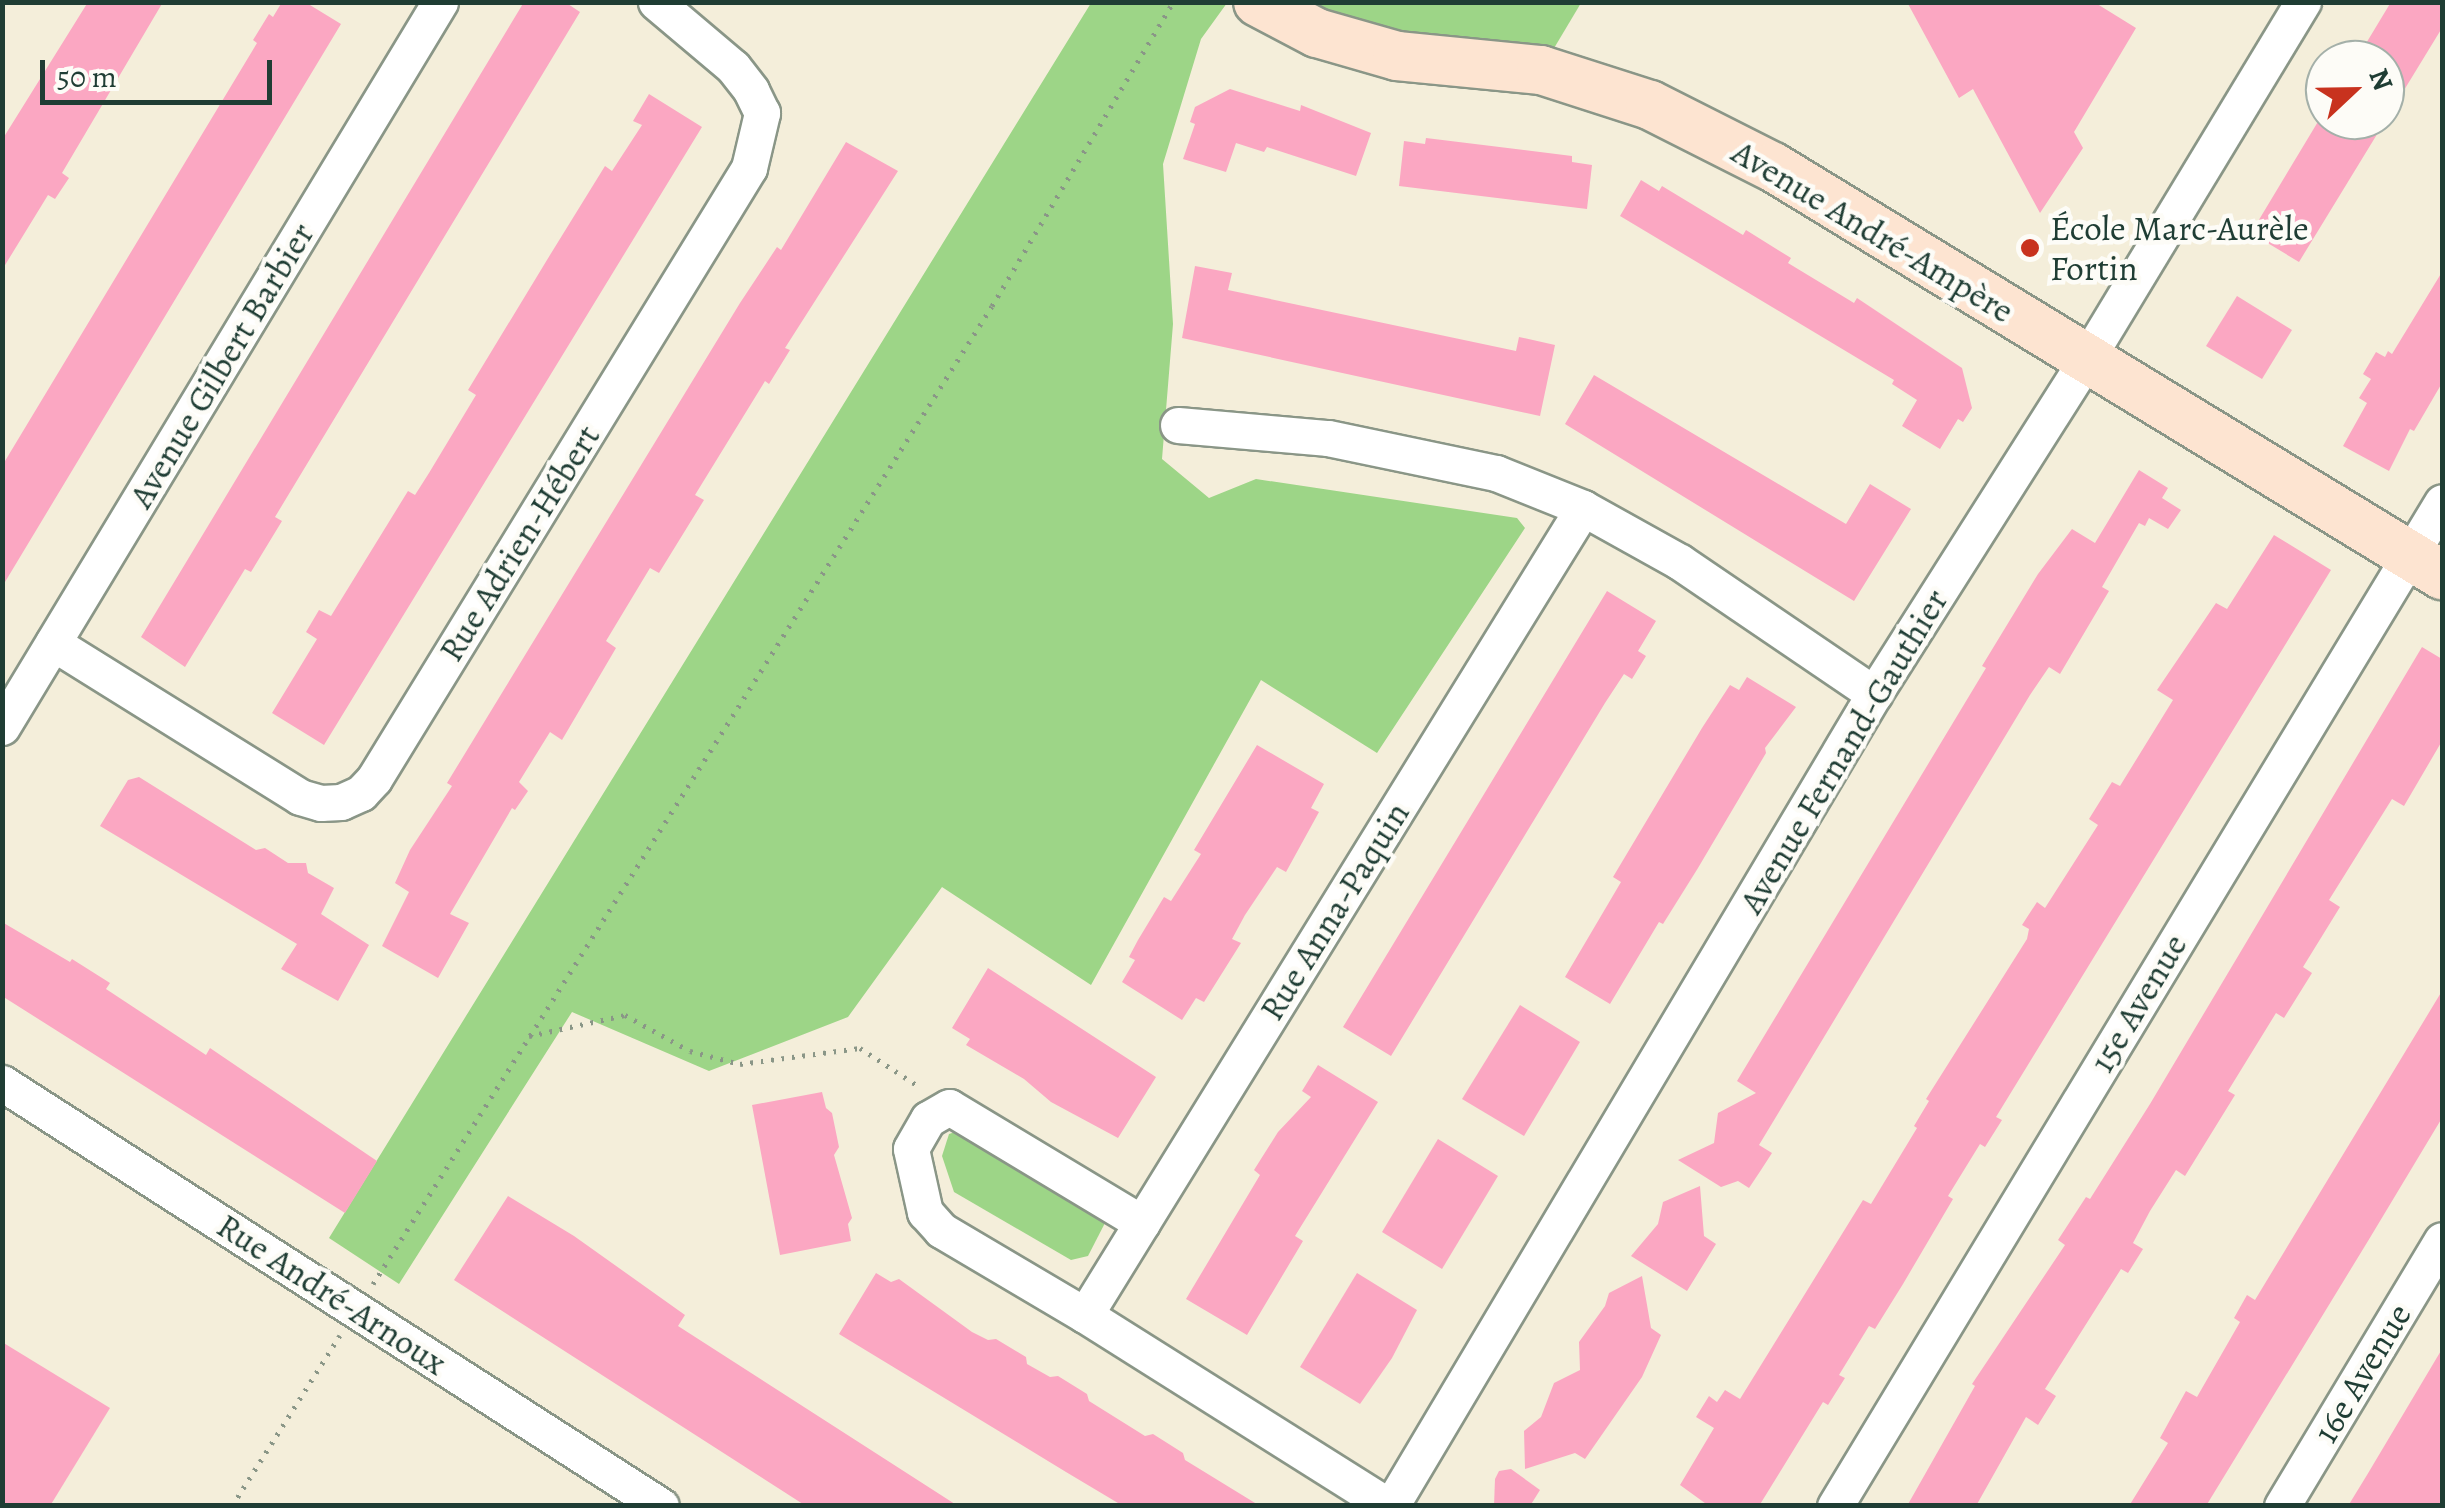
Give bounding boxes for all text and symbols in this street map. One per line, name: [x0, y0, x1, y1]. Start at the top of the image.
scale bar: [45, 40, 278, 102]
north arrow: [2305, 40, 2405, 140]
text: 50 m: [57, 57, 117, 97]
text: N: [2360, 63, 2402, 96]
street label: Avenue André-Ampère: [1725, 130, 2021, 332]
place label: École Marc-Aurèle Fortin: [2050, 207, 2309, 289]
street label: Avenue Gilbert Barbier: [119, 215, 323, 515]
marker: École Marc-Aurèle Fortin: [2019, 237, 2041, 259]
street label: Rue Adrien-Hébert: [429, 417, 609, 669]
street label: Avenue Fernand-Gauthier: [1730, 581, 1956, 921]
street label: Rue Anna-Paquin: [1250, 794, 1418, 1028]
street label: 15e Avenue: [2080, 926, 2196, 1080]
street label: Rue André-Arnoux: [209, 1204, 455, 1384]
street label: 16e Avenue: [2304, 1296, 2420, 1450]

